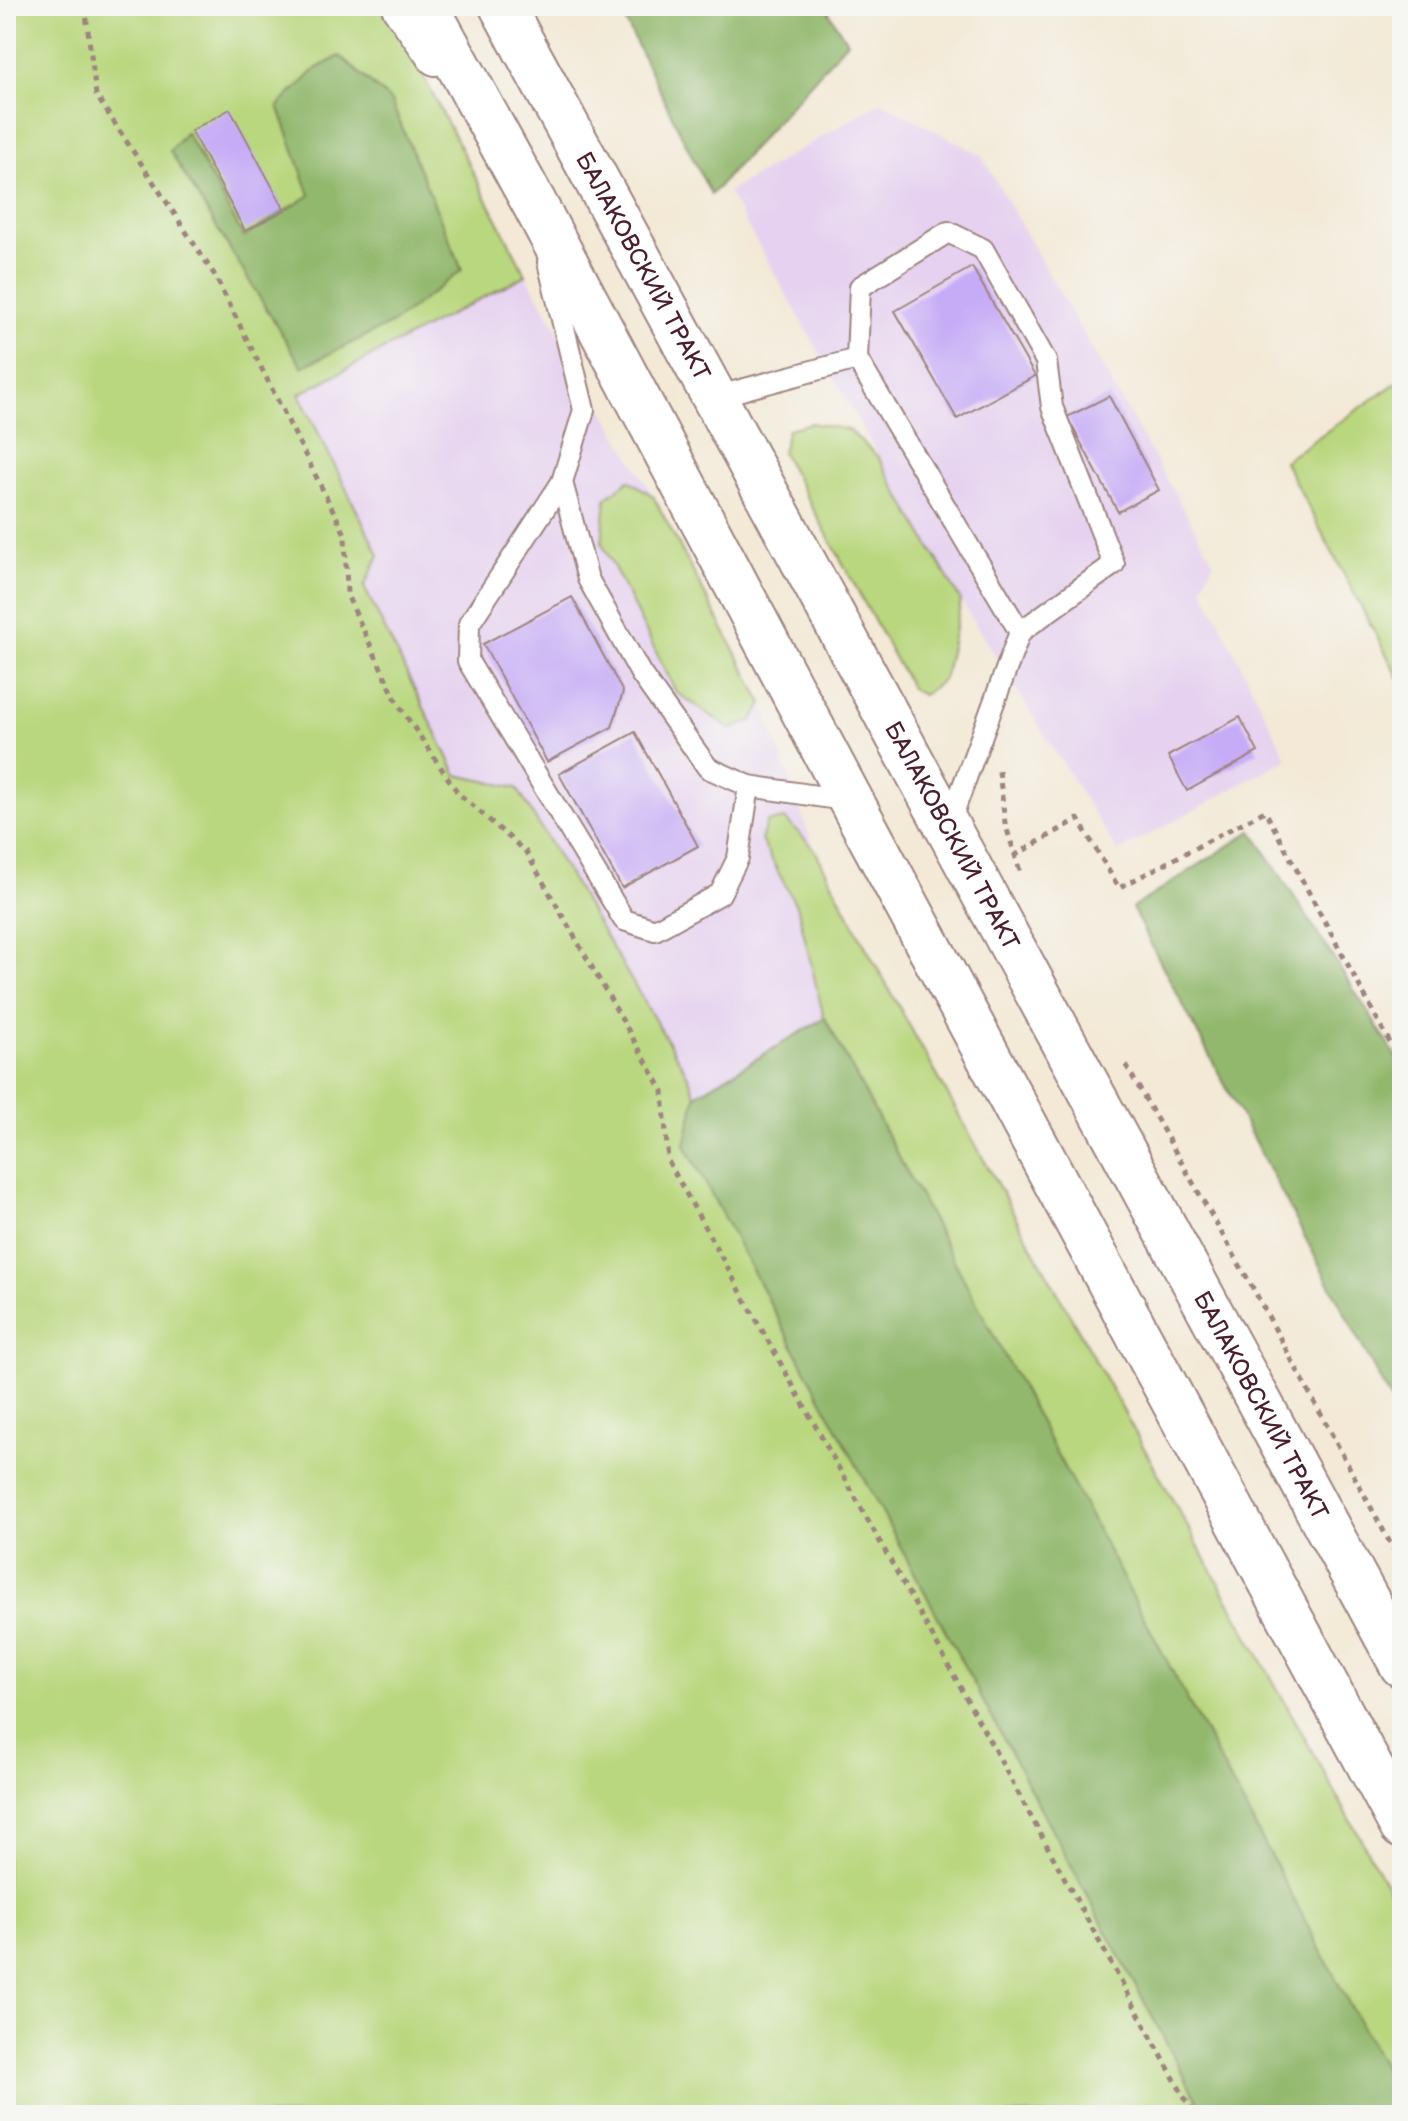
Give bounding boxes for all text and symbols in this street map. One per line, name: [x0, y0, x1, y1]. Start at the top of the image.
street label: БАЛАКОВСКИЙ ТРАКТ: [569, 147, 716, 386]
street label: БАЛАКОВСКИЙ ТРАКТ: [878, 717, 1025, 955]
street label: БАЛАКОВСКИЙ ТРАКТ: [1187, 1286, 1334, 1525]

